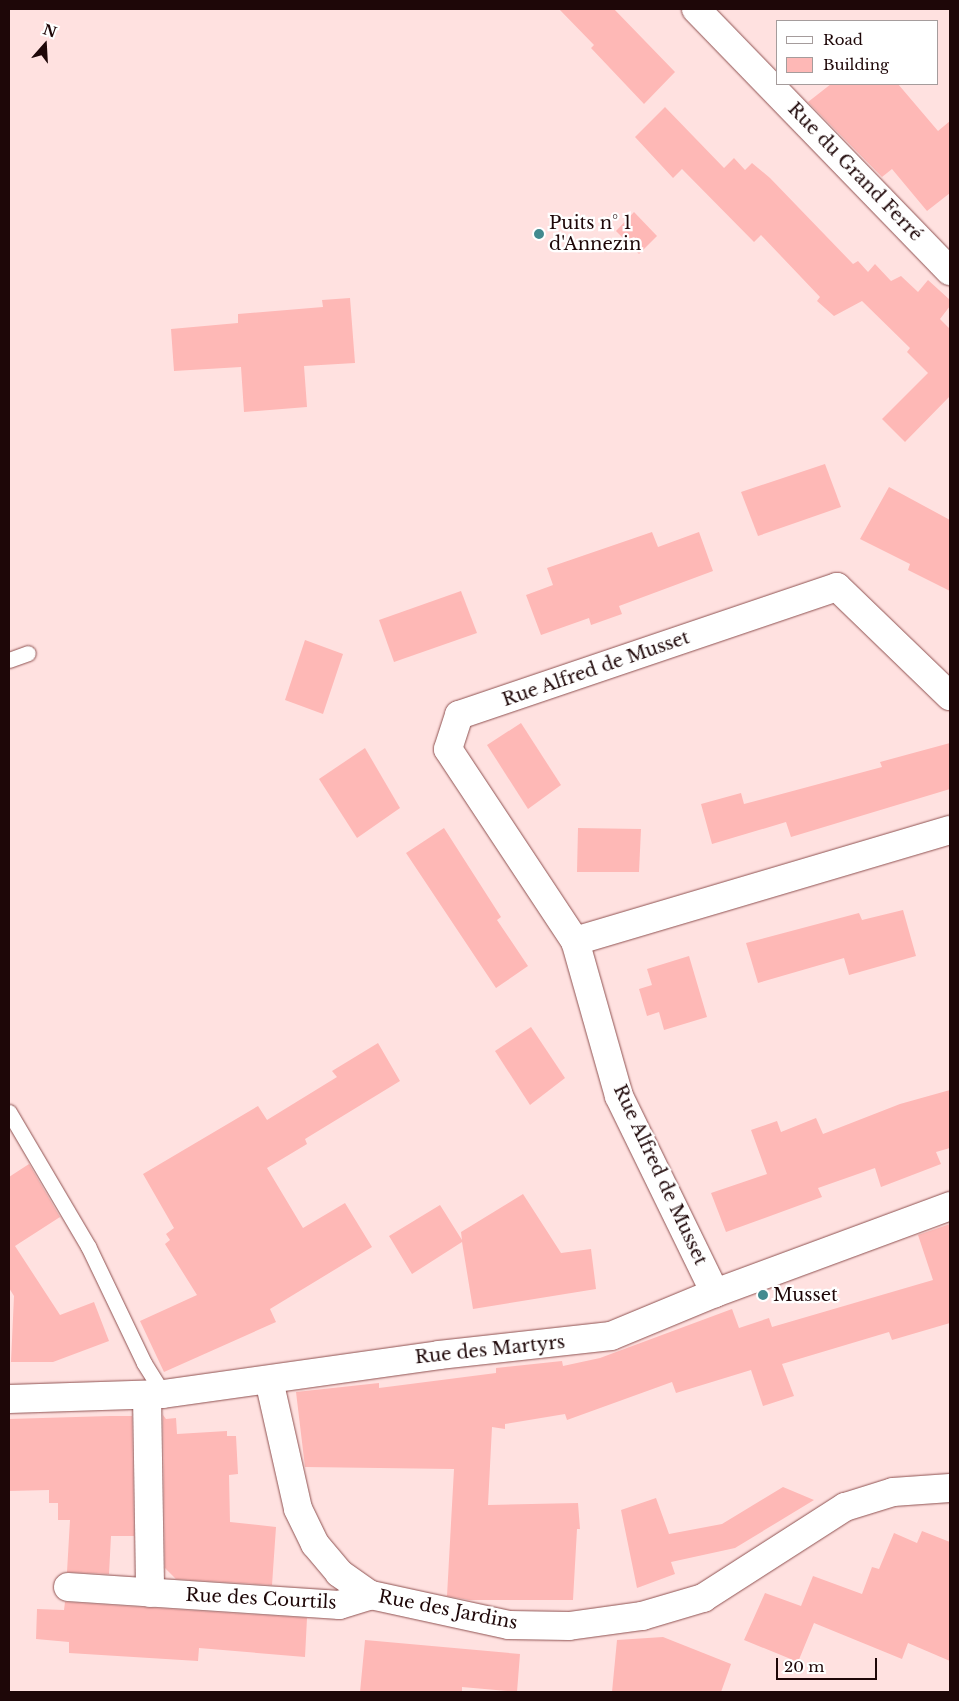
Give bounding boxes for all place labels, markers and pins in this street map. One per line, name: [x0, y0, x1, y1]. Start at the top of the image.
place label: Puits n° 1 d'Annezin: [549, 213, 641, 255]
marker: Puits n° 1 d'Annezin: [533, 228, 545, 240]
place label: Musset: [773, 1284, 838, 1306]
marker: Musset: [757, 1289, 769, 1301]

